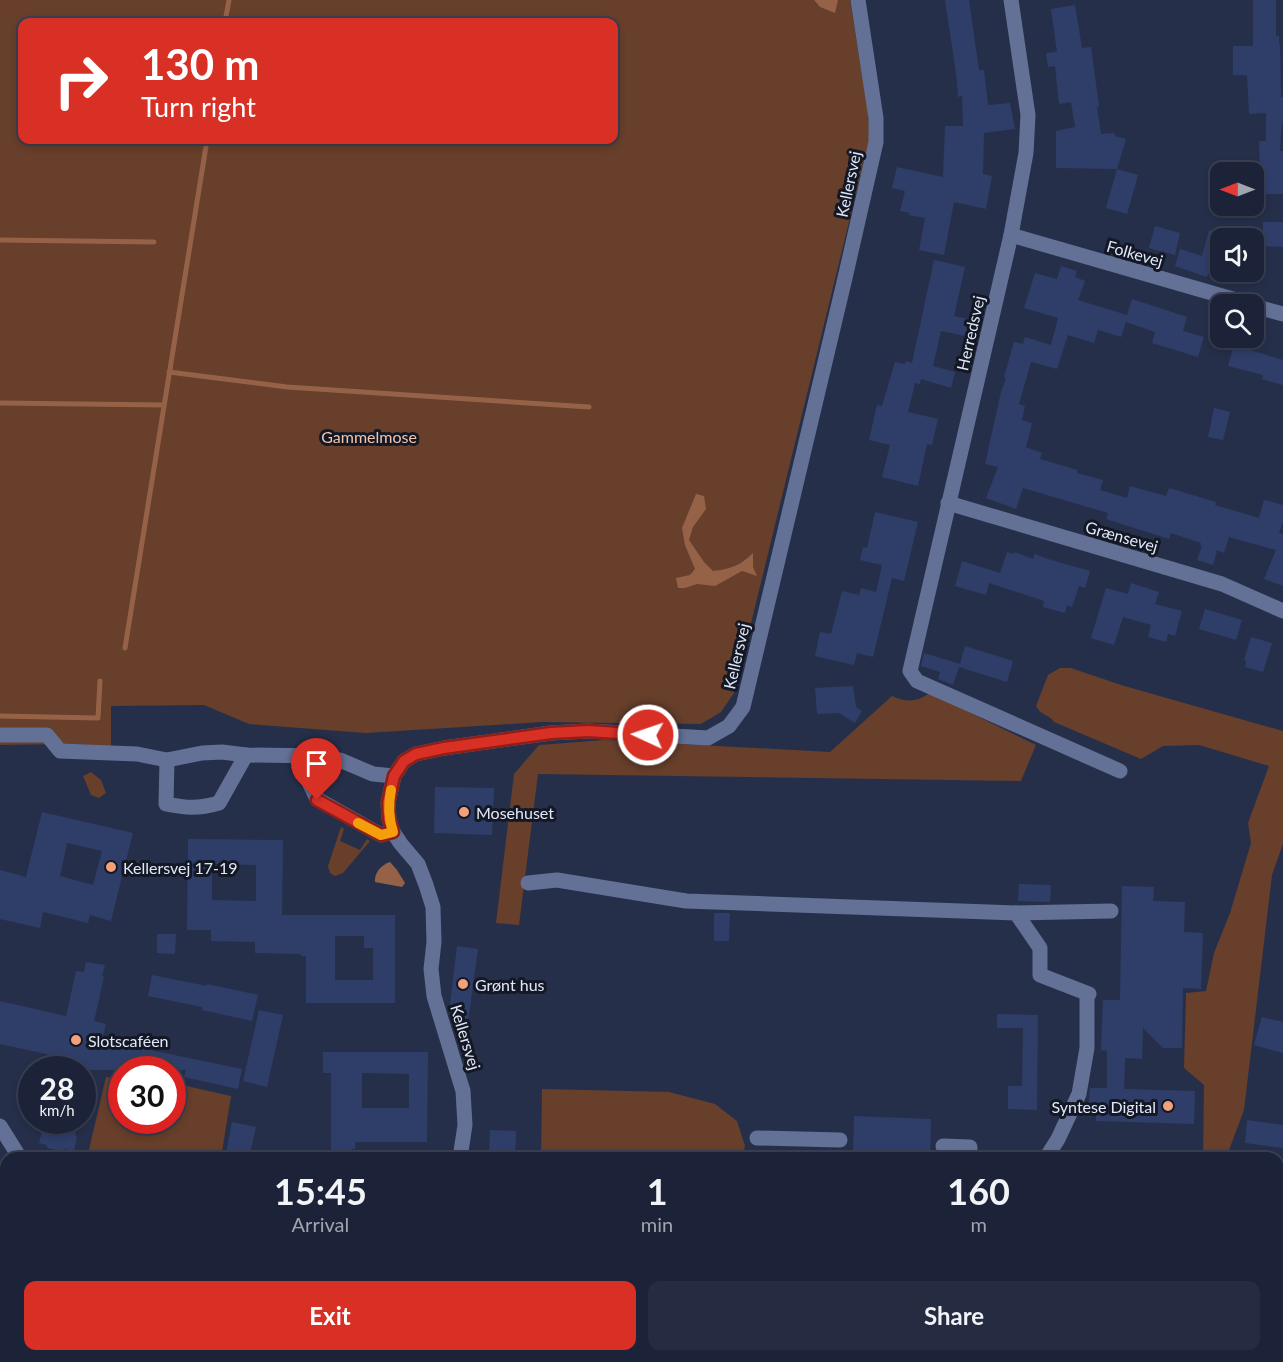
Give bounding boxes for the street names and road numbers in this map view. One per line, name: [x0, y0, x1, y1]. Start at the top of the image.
street label: Kellersvej: [832, 149, 864, 219]
street label: Folkevej: [1105, 236, 1165, 270]
street label: Herredsvej: [952, 294, 988, 372]
street label: Grænsevej: [1084, 517, 1160, 555]
street label: Kellersvej: [719, 621, 753, 691]
street label: Kellersvej: [447, 1002, 485, 1072]

